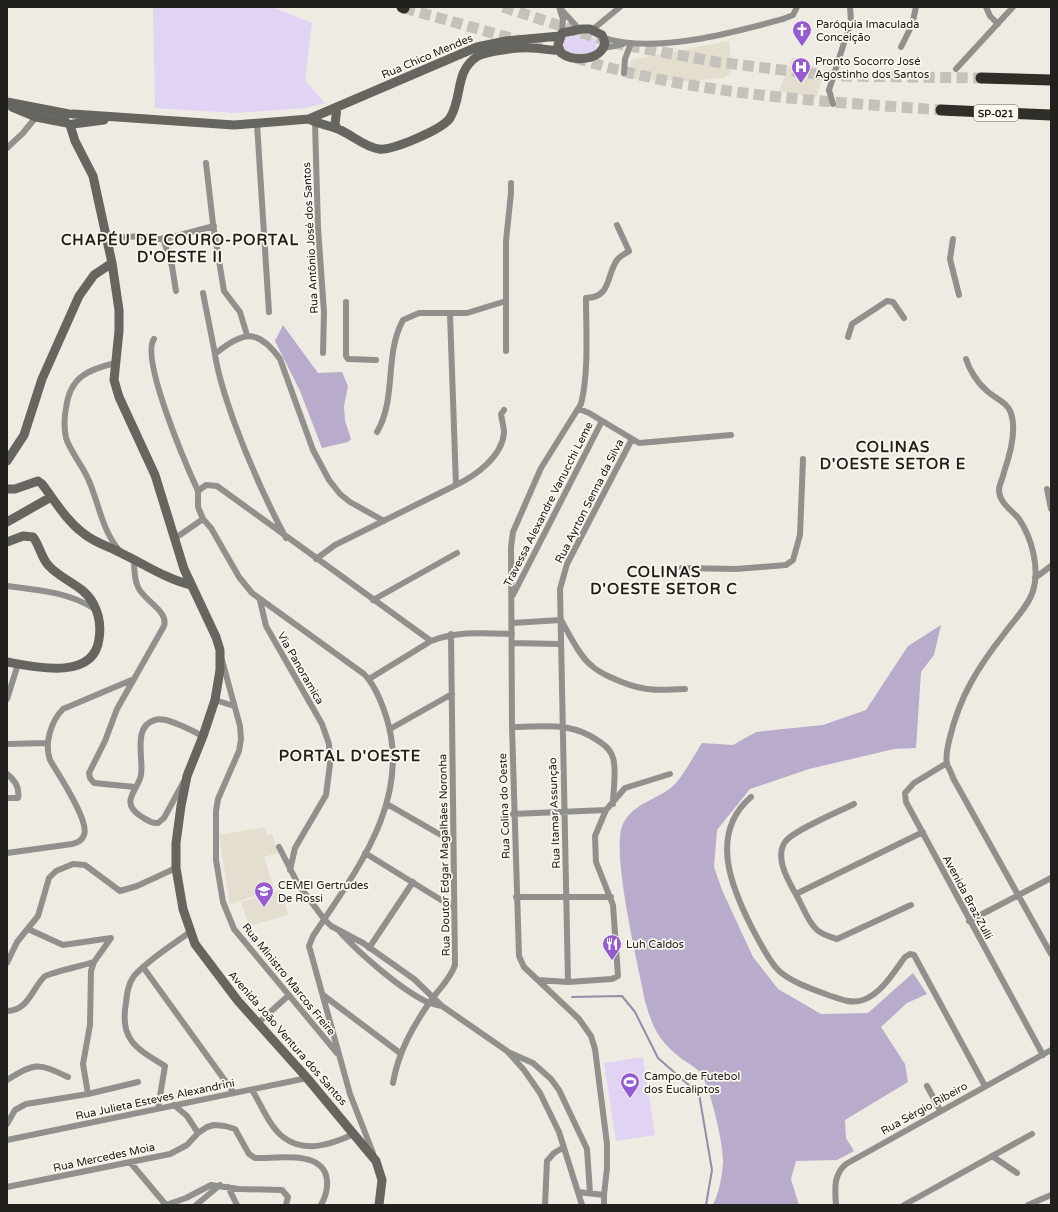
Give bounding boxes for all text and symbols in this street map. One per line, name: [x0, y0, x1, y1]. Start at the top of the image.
place label: Paróquia Imaculada Conceição: [816, 18, 919, 44]
church icon: Paróquia Imaculada Conceição: [791, 19, 813, 47]
street label: Rua Chico Mendes: [380, 31, 475, 82]
place label: Pronto Socorro José Agostinho dos Santos: [815, 55, 929, 81]
hospital icon: Pronto Socorro José Agostinho dos Santos: [790, 56, 812, 84]
road number: SP-021: [974, 105, 1018, 121]
street label: Rua Antônio José dos Santos: [300, 162, 321, 314]
district label: CHAPÉU DE COURO-PORTAL D'OESTE II: [61, 230, 299, 266]
street label: Travessa Alexandre Vanucchi Leme: [501, 420, 596, 589]
street label: Rua Ayrton Senna da Silva: [552, 437, 626, 565]
district label: COLINAS D'OESTE SETOR E: [820, 438, 966, 473]
district label: COLINAS D'OESTE SETOR C: [590, 563, 738, 598]
street label: Via Panoramica: [275, 630, 327, 707]
district label: PORTAL D'OESTE: [279, 747, 421, 765]
street label: Rua Colina do Oeste: [496, 753, 513, 859]
street label: Rua Doutor Edgar Magalhães Noronha: [436, 754, 453, 956]
street label: Rua Itamar Assunção: [546, 757, 563, 869]
street label: Avenida Braz Zulli: [940, 853, 995, 942]
place label: CEMEI Gertrudes De Rossi: [278, 879, 369, 905]
school or university icon: CEMEI Gertrudes De Rossi: [253, 880, 275, 908]
street label: Rua Ministro Marcos Freire: [239, 921, 338, 1038]
restaurant icon: Luh Caldos: [601, 933, 623, 961]
place label: Luh Caldos: [626, 938, 684, 951]
street label: Avenida João Ventura dos Santos: [226, 968, 350, 1108]
place label: Campo de Futebol dos Eucaliptos: [644, 1070, 740, 1096]
sports icon: Campo de Futebol dos Eucaliptos: [619, 1071, 641, 1099]
street label: Rua Julieta Esteves Alexandrini: [74, 1076, 236, 1123]
street label: Rua Sérgio Ribeiro: [879, 1079, 970, 1138]
street label: Rua Mercedes Moia: [52, 1140, 156, 1175]

